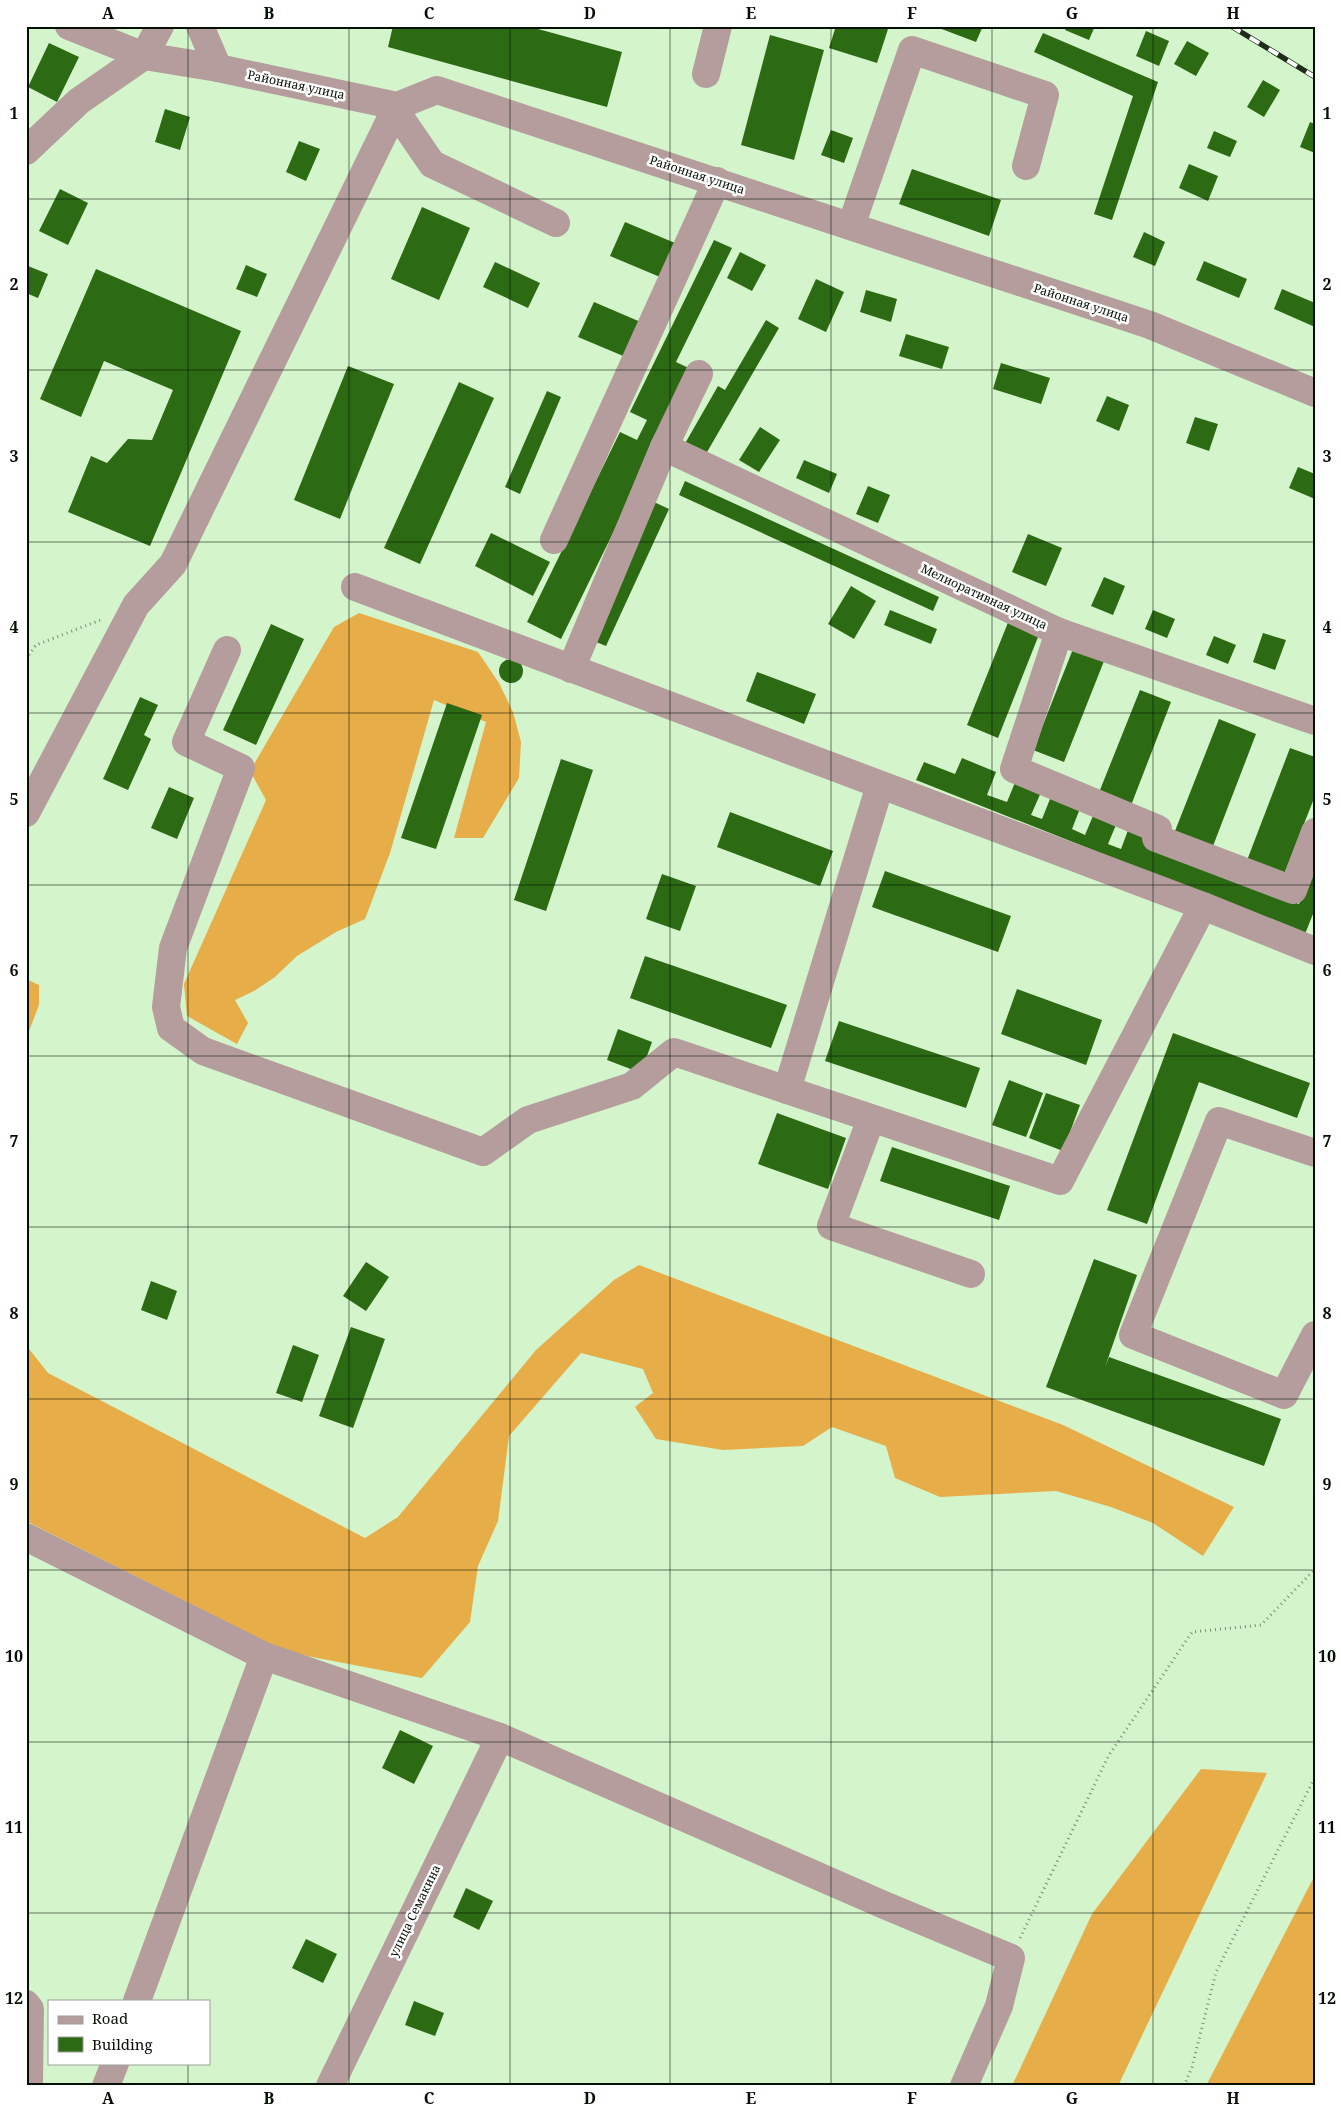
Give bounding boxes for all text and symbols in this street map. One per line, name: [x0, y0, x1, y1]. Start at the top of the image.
text: A: [102, 2, 115, 24]
text: B: [264, 2, 275, 24]
text: C: [424, 2, 435, 24]
text: D: [584, 2, 596, 24]
text: E: [746, 2, 756, 24]
text: F: [907, 2, 917, 24]
text: G: [1066, 2, 1078, 24]
text: H: [1226, 2, 1240, 24]
street label: Районная улица: [246, 66, 347, 103]
text: 1: [9, 102, 19, 124]
text: 1: [1322, 102, 1332, 124]
street label: Районная улица: [647, 151, 747, 198]
text: 2: [9, 273, 19, 295]
text: 2: [1322, 273, 1332, 295]
street label: Районная улица: [1031, 279, 1131, 326]
text: 3: [9, 445, 19, 467]
text: 3: [1322, 445, 1332, 467]
street label: Мелиоративная улица: [918, 560, 1050, 633]
text: 4: [9, 616, 19, 638]
text: 4: [1322, 616, 1332, 638]
text: 5: [9, 788, 19, 810]
text: 5: [1322, 788, 1332, 810]
text: 6: [9, 959, 19, 981]
text: 6: [1322, 959, 1332, 981]
text: 7: [9, 1130, 19, 1152]
text: 7: [1322, 1130, 1332, 1152]
text: 8: [9, 1302, 19, 1324]
text: 8: [1322, 1302, 1332, 1324]
text: 9: [9, 1473, 19, 1495]
text: 9: [1322, 1473, 1332, 1495]
text: 10: [5, 1645, 23, 1667]
text: 10: [1318, 1645, 1336, 1667]
text: 11: [5, 1816, 23, 1838]
text: 11: [1318, 1816, 1336, 1838]
street label: улица Семакина: [385, 1862, 444, 1960]
text: 12: [5, 1987, 23, 2009]
text: 12: [1318, 1987, 1336, 2009]
legend: [48, 2000, 210, 2064]
text: Road: [92, 2008, 128, 2028]
text: Building: [92, 2034, 153, 2054]
text: A: [102, 2087, 115, 2109]
text: B: [264, 2087, 275, 2109]
text: C: [424, 2087, 435, 2109]
text: D: [584, 2087, 596, 2109]
text: E: [746, 2087, 756, 2109]
text: F: [907, 2087, 917, 2109]
text: G: [1066, 2087, 1078, 2109]
text: H: [1226, 2087, 1240, 2109]

